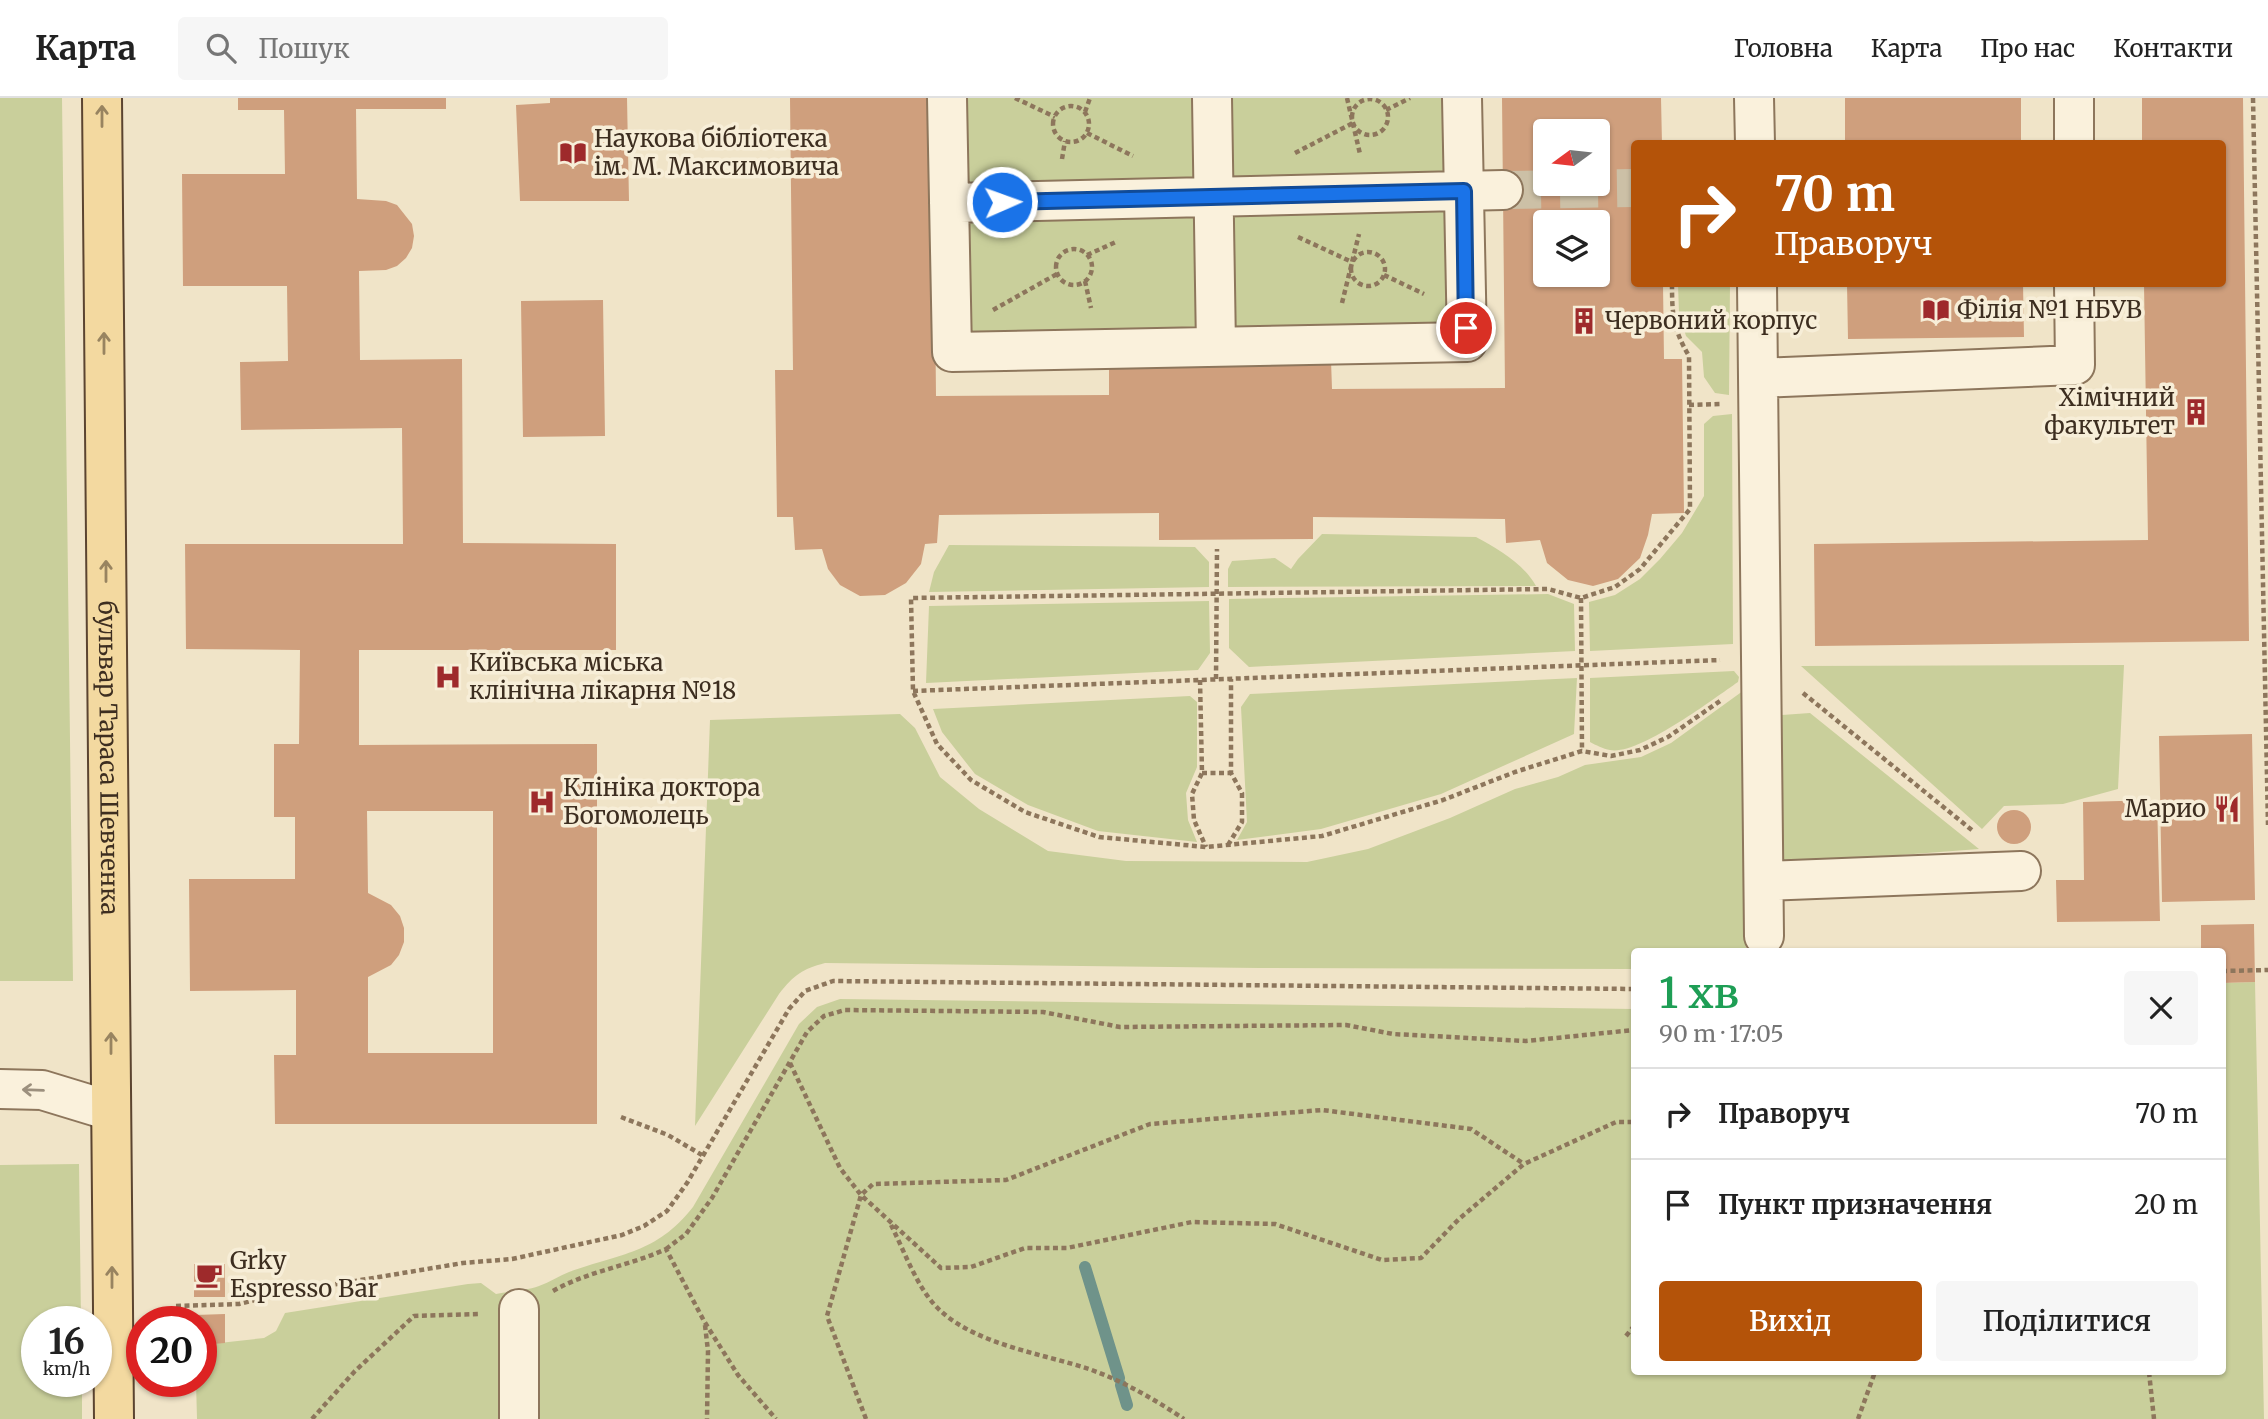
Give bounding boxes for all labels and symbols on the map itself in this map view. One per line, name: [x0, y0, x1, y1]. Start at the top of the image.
one-way arrow: [96, 104, 109, 127]
north arrow: [1533, 119, 1610, 196]
place label: Наукова бібліотека ім. М. Максимовича: [594, 123, 839, 182]
library icon: Наукова бібліотека ім. М. Максимовича: [558, 138, 588, 168]
position arrow: [965, 165, 1039, 239]
place label: Філія №1 НБУВ: [1957, 294, 2142, 325]
library icon: Філія №1 НБУВ: [1921, 295, 1951, 325]
pin: [1436, 298, 1496, 358]
place label: Червоний корпус: [1605, 305, 1817, 336]
building icon: Червоний корпус: [1569, 306, 1599, 336]
one-way arrow: [98, 332, 111, 355]
place label: Хімічний факультет: [2044, 382, 2175, 441]
building icon: Хімічний факультет: [2181, 397, 2211, 427]
one-way arrow: [100, 559, 113, 582]
street label: бульвар Тараса Шевченка: [92, 601, 125, 915]
place label: Київська міська клінічна лікарня №18: [469, 647, 736, 706]
hospital icon: Київська міська клінічна лікарня №18: [433, 662, 463, 692]
place label: Клініка доктора Богомолець: [563, 772, 760, 831]
hospital icon: Клініка доктора Богомолець: [527, 787, 557, 817]
place label: Марио: [2125, 793, 2206, 824]
restaurant icon: Марио: [2212, 794, 2242, 824]
one-way arrow: [104, 1032, 117, 1055]
one-way arrow: [21, 1083, 44, 1096]
place label: Grky Espresso Bar: [230, 1245, 379, 1304]
cafe icon: Grky Espresso Bar: [194, 1260, 224, 1290]
one-way arrow: [106, 1266, 119, 1289]
speed limit sign: 20: [126, 1306, 217, 1397]

